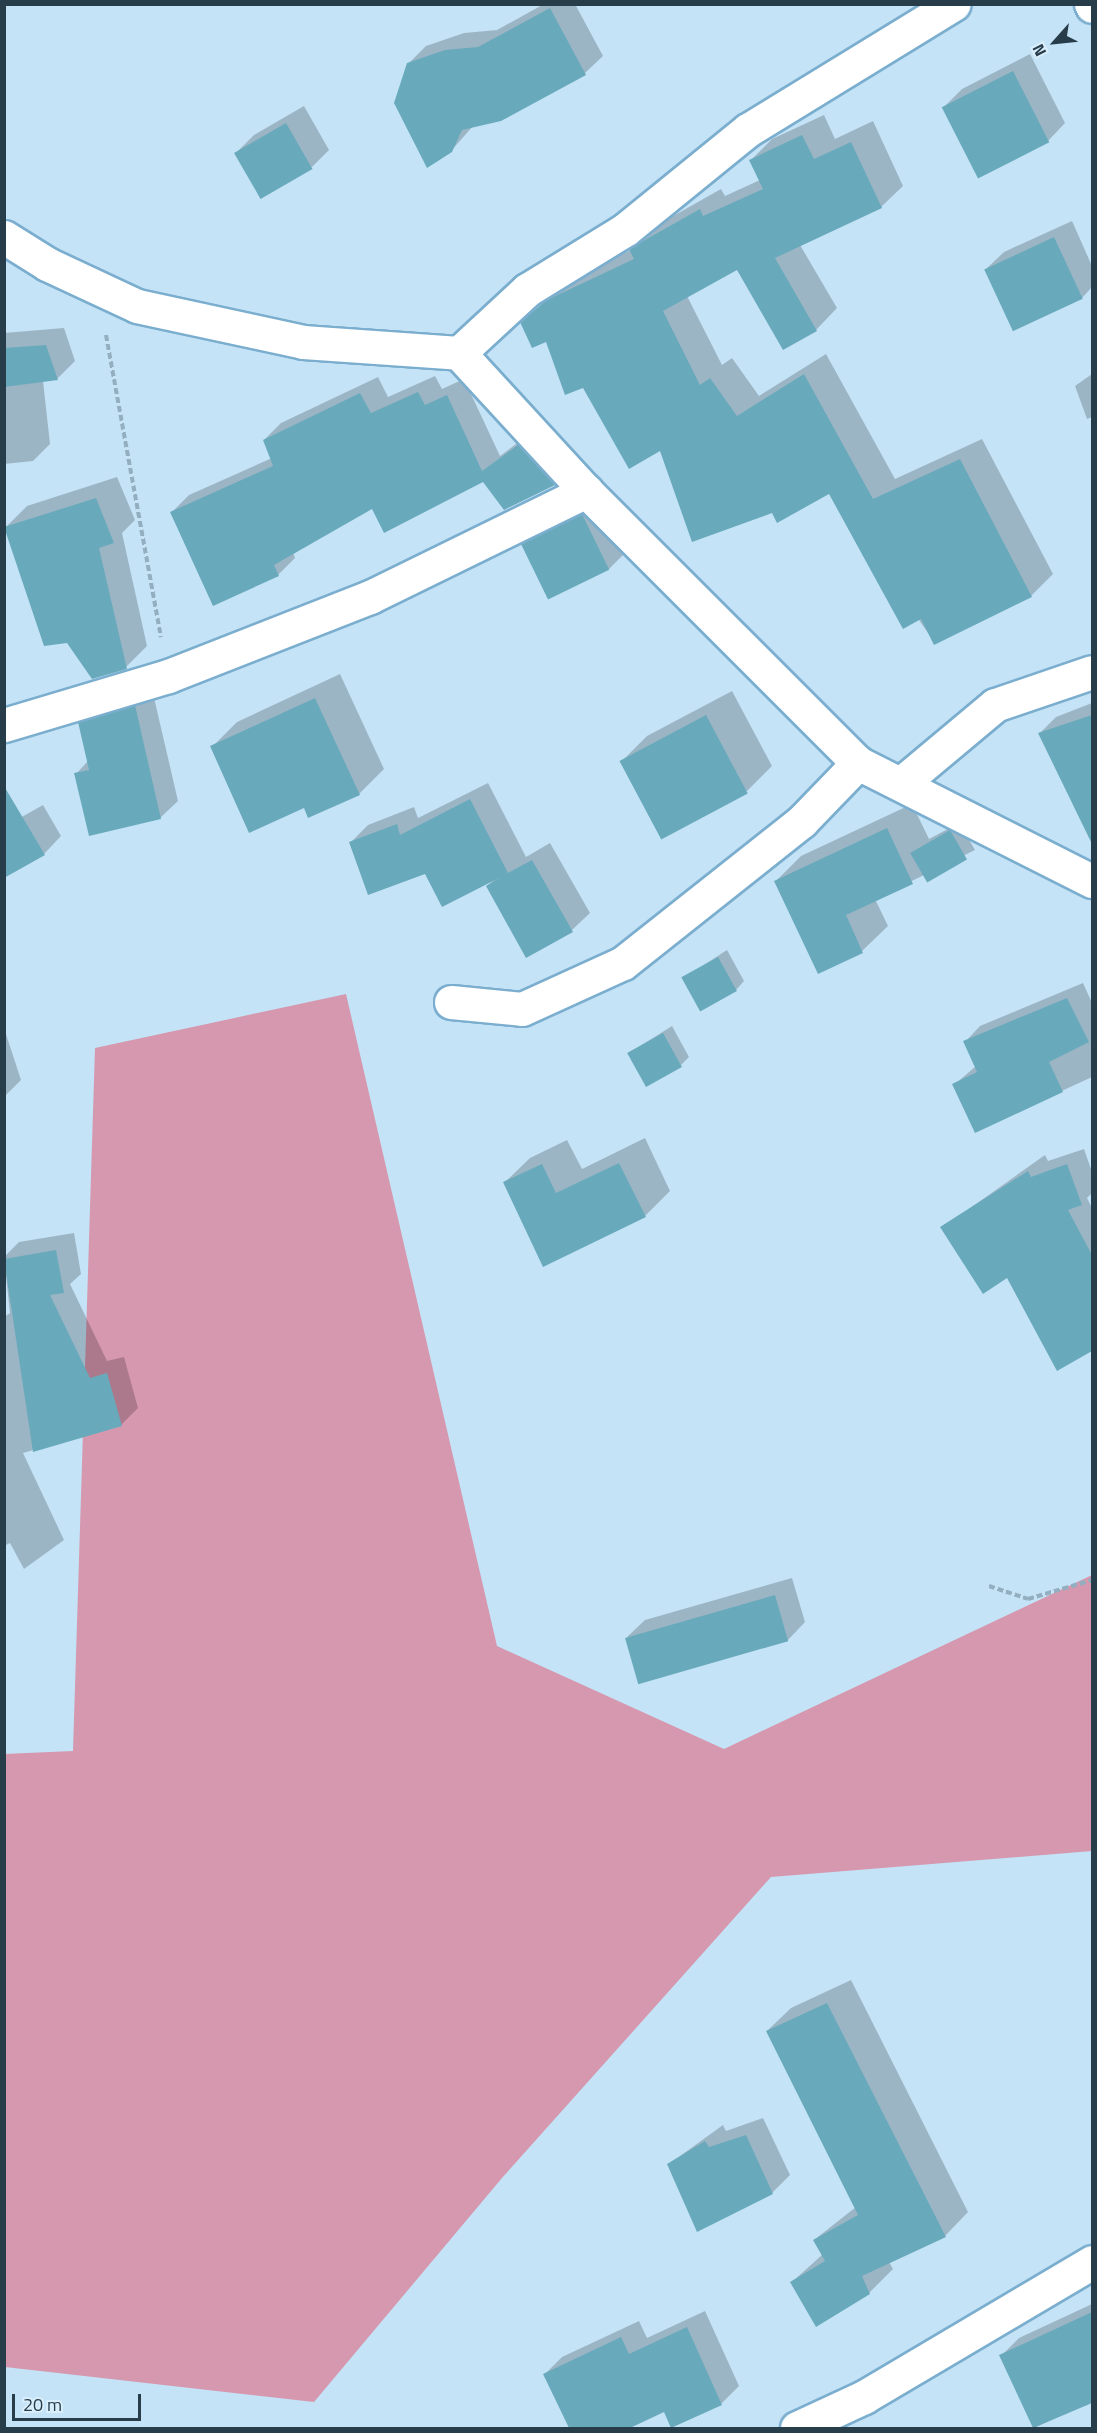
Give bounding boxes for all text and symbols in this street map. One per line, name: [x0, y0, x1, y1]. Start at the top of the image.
north arrow: [1025, 12, 1085, 72]
text: N: [1026, 40, 1052, 61]
scale bar: [15, 2382, 144, 2420]
text: 20 m: [23, 2391, 62, 2418]

